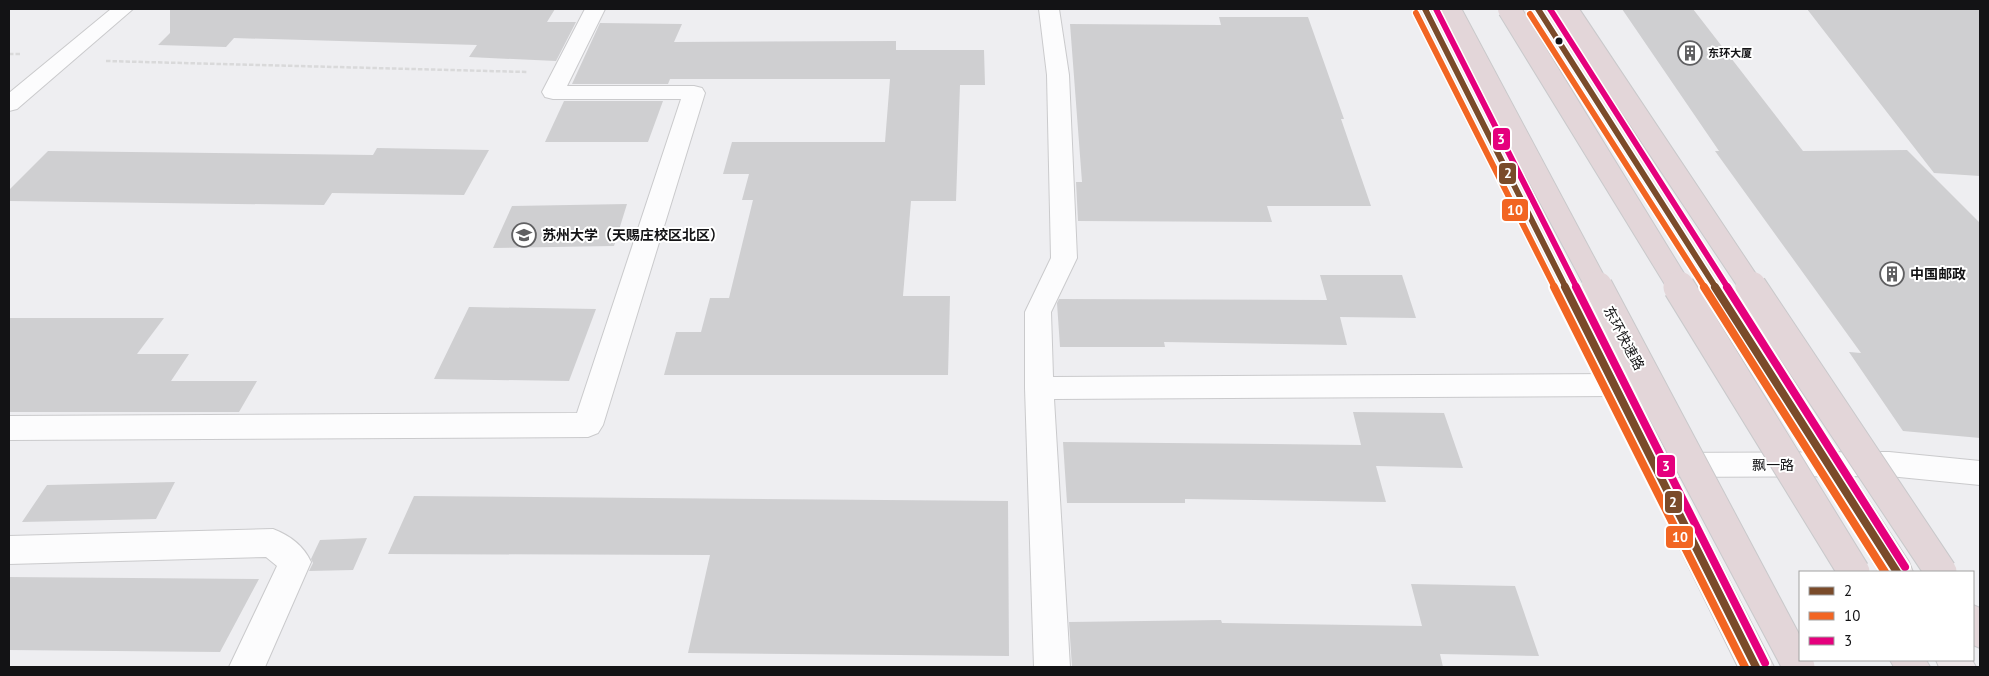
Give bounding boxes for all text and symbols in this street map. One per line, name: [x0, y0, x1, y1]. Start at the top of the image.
unlabelled marker: [1554, 36, 1564, 46]
building icon: 东环大厦: [1677, 40, 1703, 66]
place label: 东环大厦: [1708, 46, 1752, 60]
line badge: 3: [1492, 127, 1511, 151]
text: 3: [1497, 130, 1505, 148]
line badge: 2: [1498, 162, 1517, 185]
text: 2: [1504, 164, 1512, 182]
line badge: 10: [1501, 198, 1529, 222]
text: 10: [1507, 201, 1523, 219]
school or university icon: 苏州大学（天赐庄校区北区）: [511, 222, 537, 248]
place label: 苏州大学（天赐庄校区北区）: [542, 226, 724, 244]
building icon: 中国邮政: [1879, 261, 1905, 287]
place label: 中国邮政: [1910, 265, 1966, 283]
street label: 东环快速路: [1600, 303, 1648, 373]
line badge: 3: [1656, 454, 1676, 478]
street label: 飘一路: [1752, 456, 1794, 474]
text: 3: [1662, 457, 1670, 475]
line badge: 2: [1664, 490, 1683, 514]
text: 2: [1669, 493, 1677, 511]
line badge: 10: [1665, 525, 1694, 549]
text: 10: [1672, 528, 1688, 546]
legend: [1799, 571, 1974, 661]
text: 2: [1844, 581, 1852, 600]
text: 10: [1844, 606, 1860, 625]
text: 3: [1844, 631, 1852, 650]

